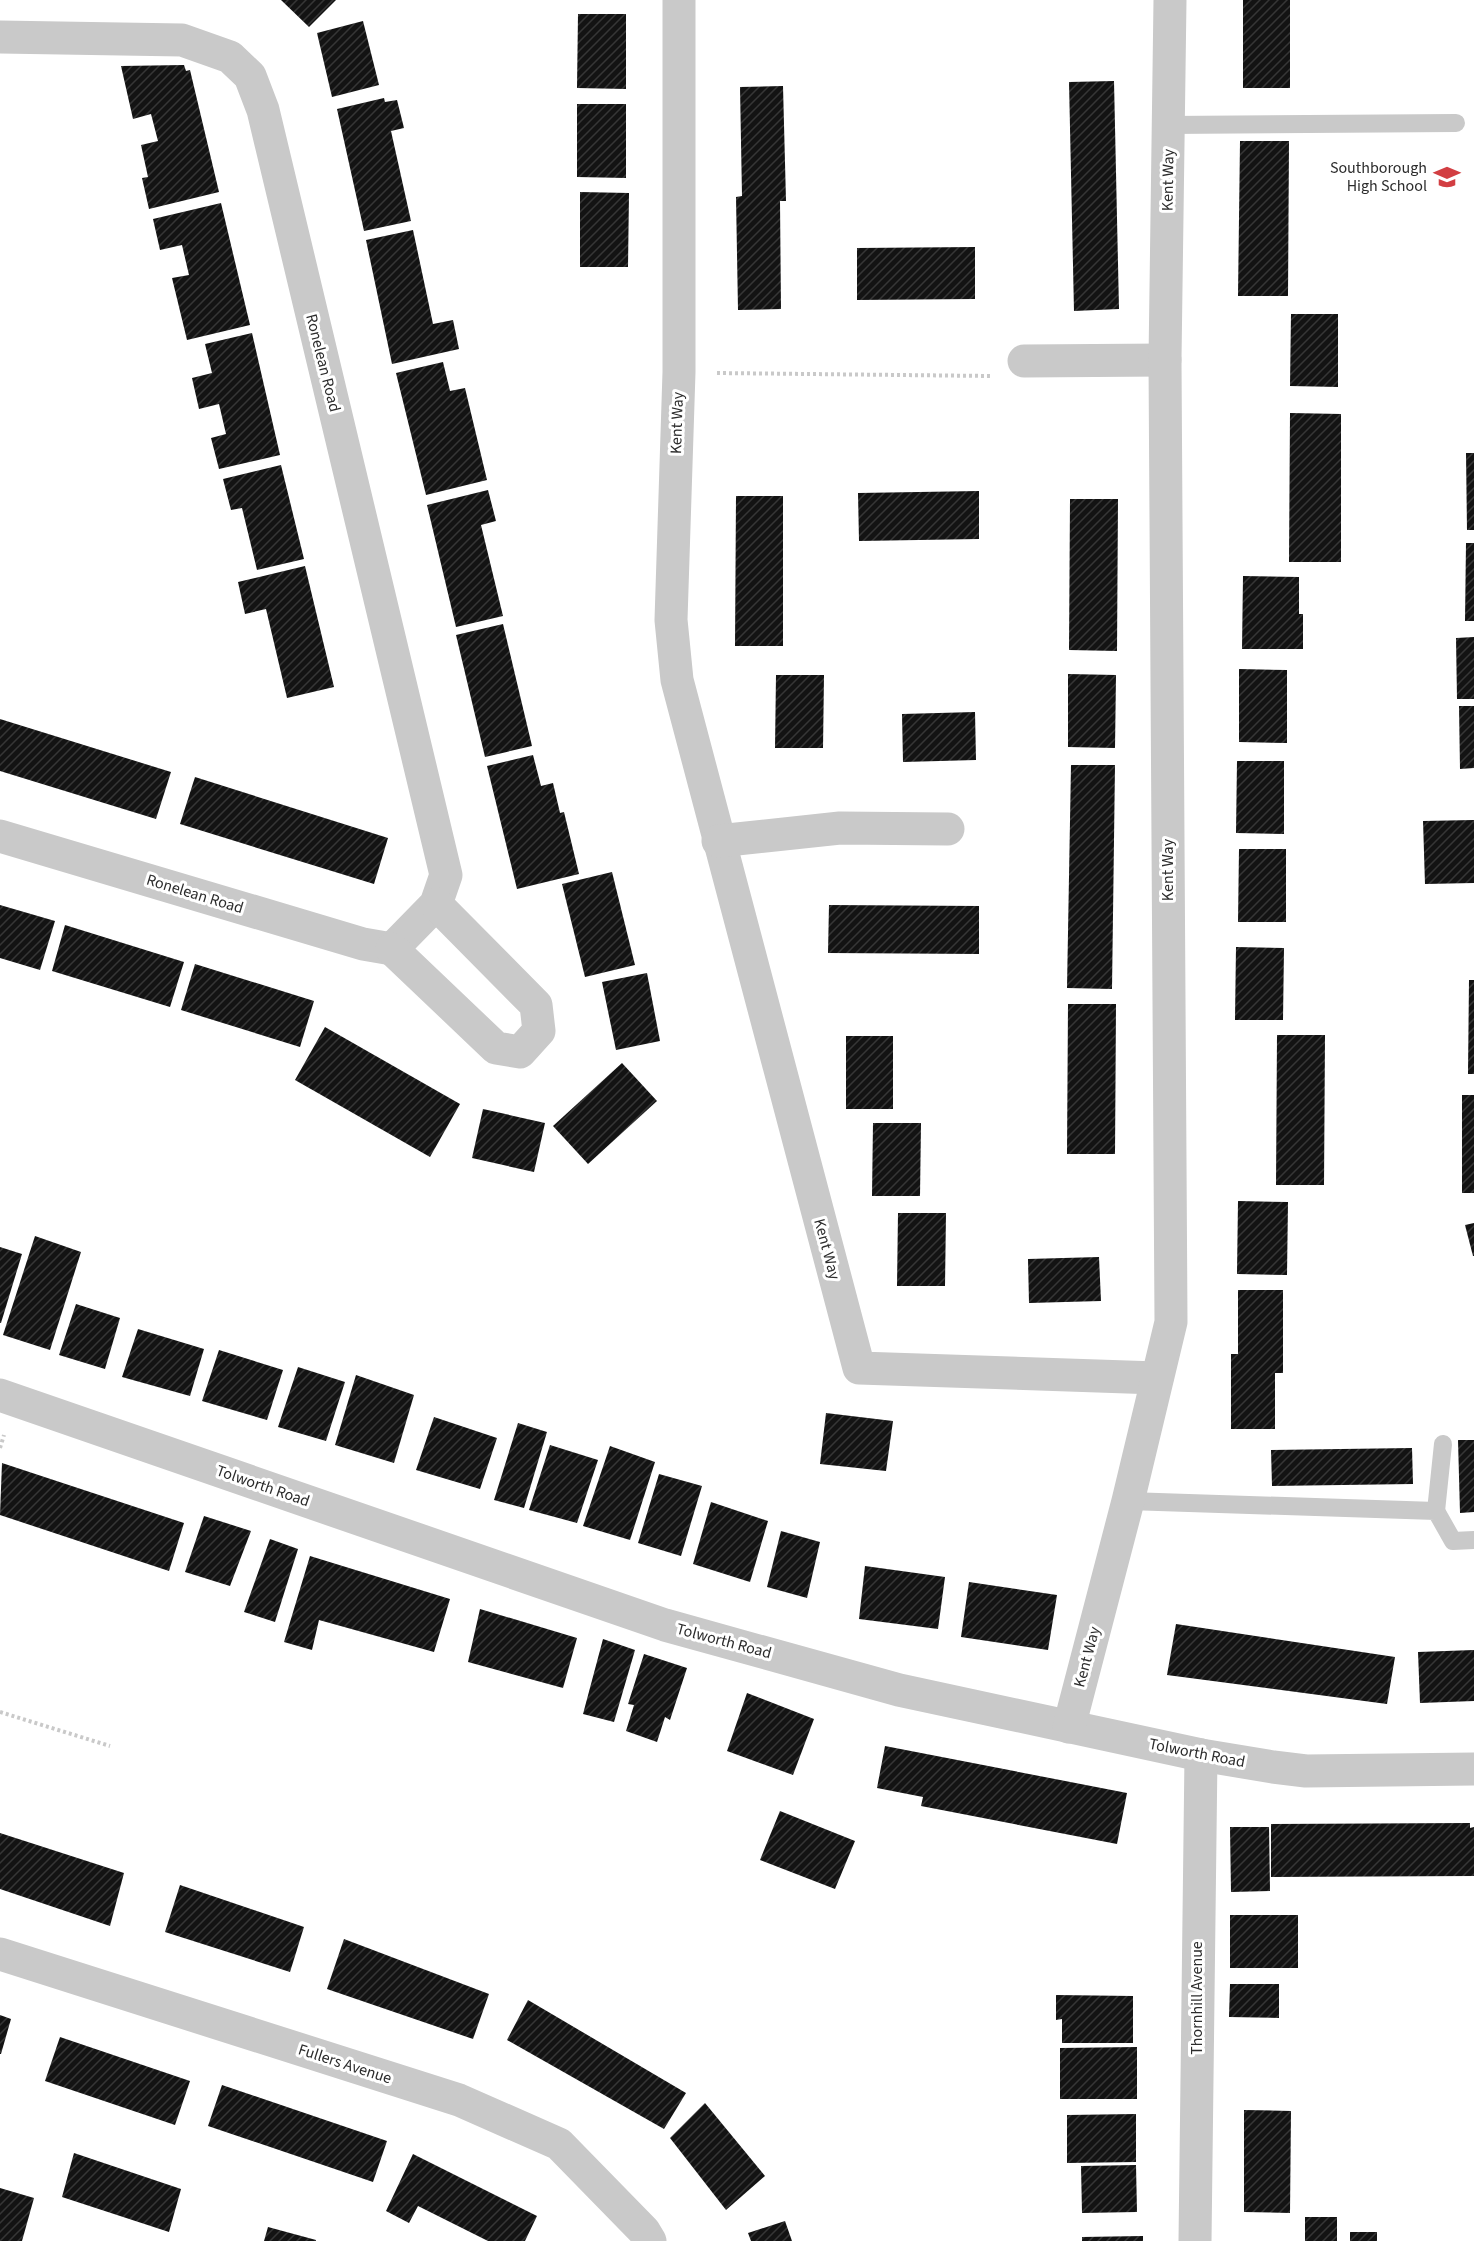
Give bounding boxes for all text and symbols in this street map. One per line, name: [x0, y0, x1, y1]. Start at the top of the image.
street label: Kent Way: [1156, 148, 1180, 211]
place label: Southborough High School: [1330, 157, 1427, 197]
school or university icon: Southborough High School: [1432, 162, 1462, 192]
street label: Ronelean Road: [300, 312, 346, 414]
street label: Kent Way: [665, 391, 689, 455]
street label: Kent Way: [1157, 838, 1179, 901]
street label: Ronelean Road: [144, 869, 246, 919]
street label: Kent Way: [808, 1216, 846, 1282]
street label: Tolworth Road: [213, 1460, 313, 1512]
street label: Tolworth Road: [674, 1618, 774, 1664]
street label: Kent Way: [1068, 1624, 1106, 1690]
street label: Tolworth Road: [1147, 1733, 1247, 1773]
street label: Thornhill Avenue: [1186, 1941, 1208, 2055]
street label: Fullers Avenue: [295, 2039, 395, 2089]

